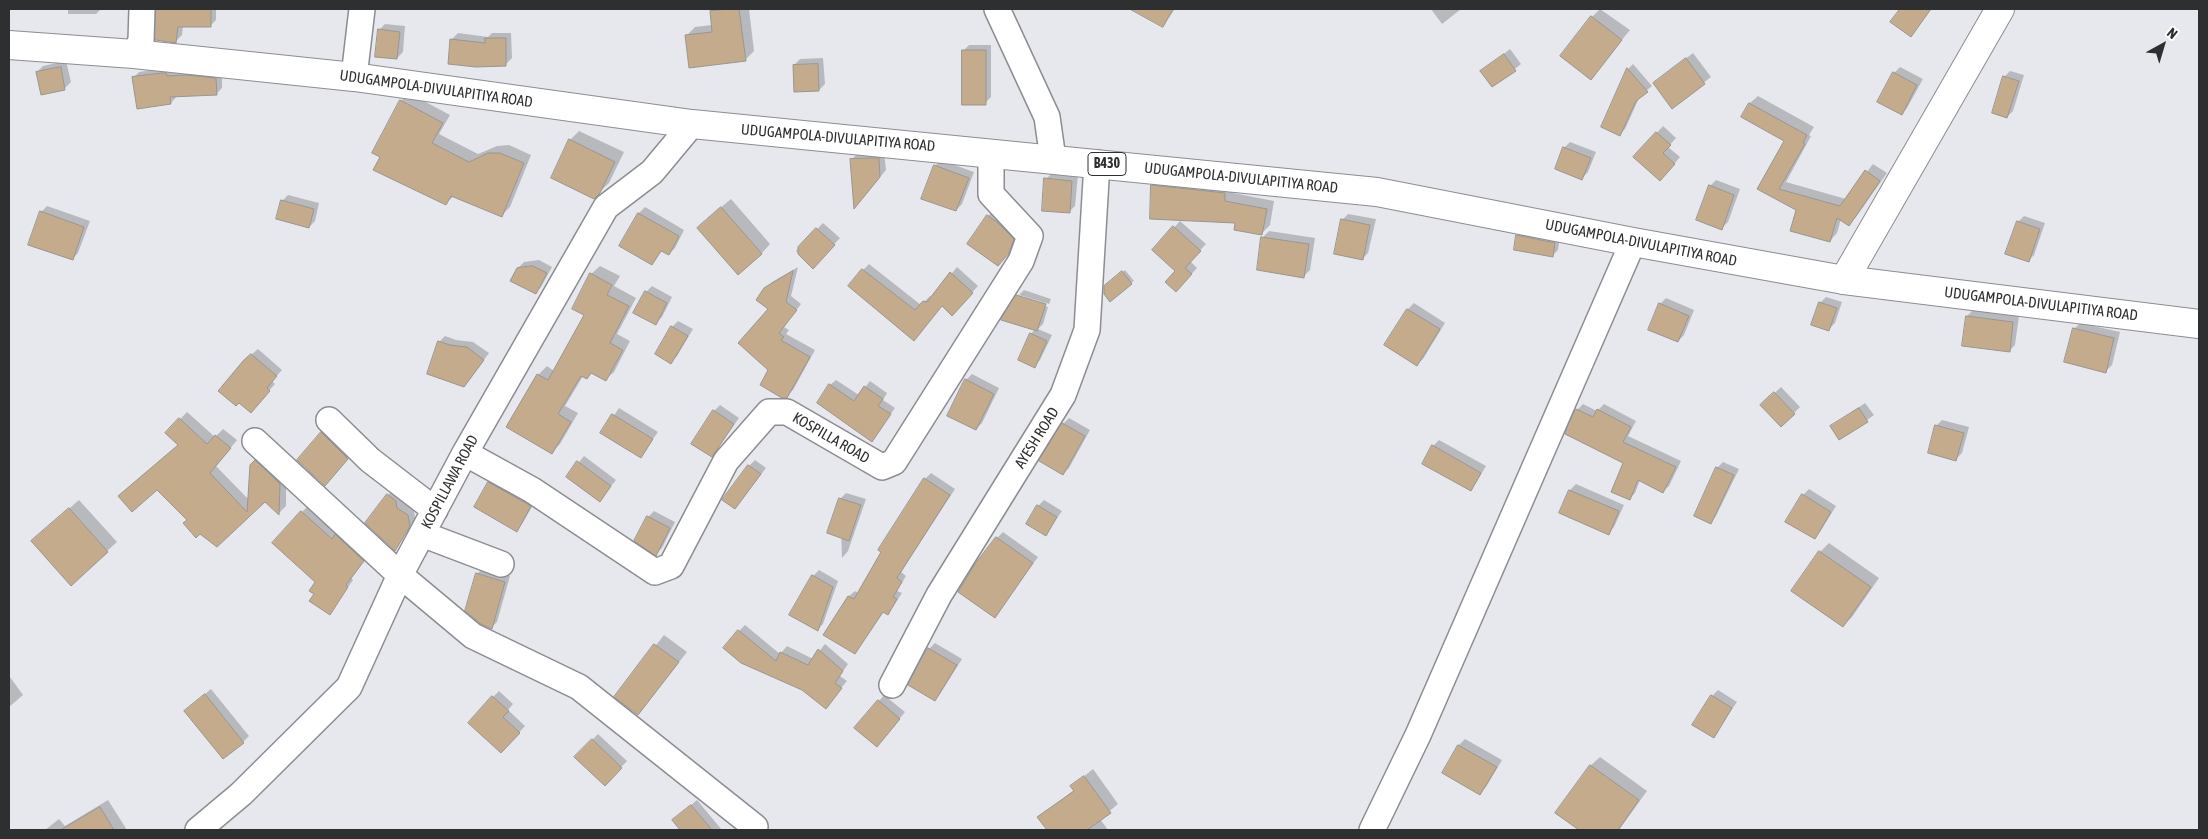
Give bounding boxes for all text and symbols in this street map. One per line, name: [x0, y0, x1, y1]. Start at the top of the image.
north arrow: [2138, 20, 2188, 70]
text: N: [2164, 25, 2181, 42]
street label: UDUGAMPOLA-DIVULAPITIYA ROAD: [338, 67, 534, 111]
street label: UDUGAMPOLA-DIVULAPITIYA ROAD: [740, 121, 936, 155]
road number: B430: [1088, 152, 1126, 175]
street label: UDUGAMPOLA-DIVULAPITIYA ROAD: [1143, 159, 1339, 197]
street label: UDUGAMPOLA-DIVULAPITIYA ROAD: [1544, 216, 1738, 270]
street label: UDUGAMPOLA-DIVULAPITIYA ROAD: [1943, 283, 2139, 325]
street label: AYESH ROAD: [1011, 404, 1063, 472]
street label: KOSPILLA ROAD: [789, 409, 873, 467]
street label: KOSPILLAWA ROAD: [418, 432, 482, 532]

